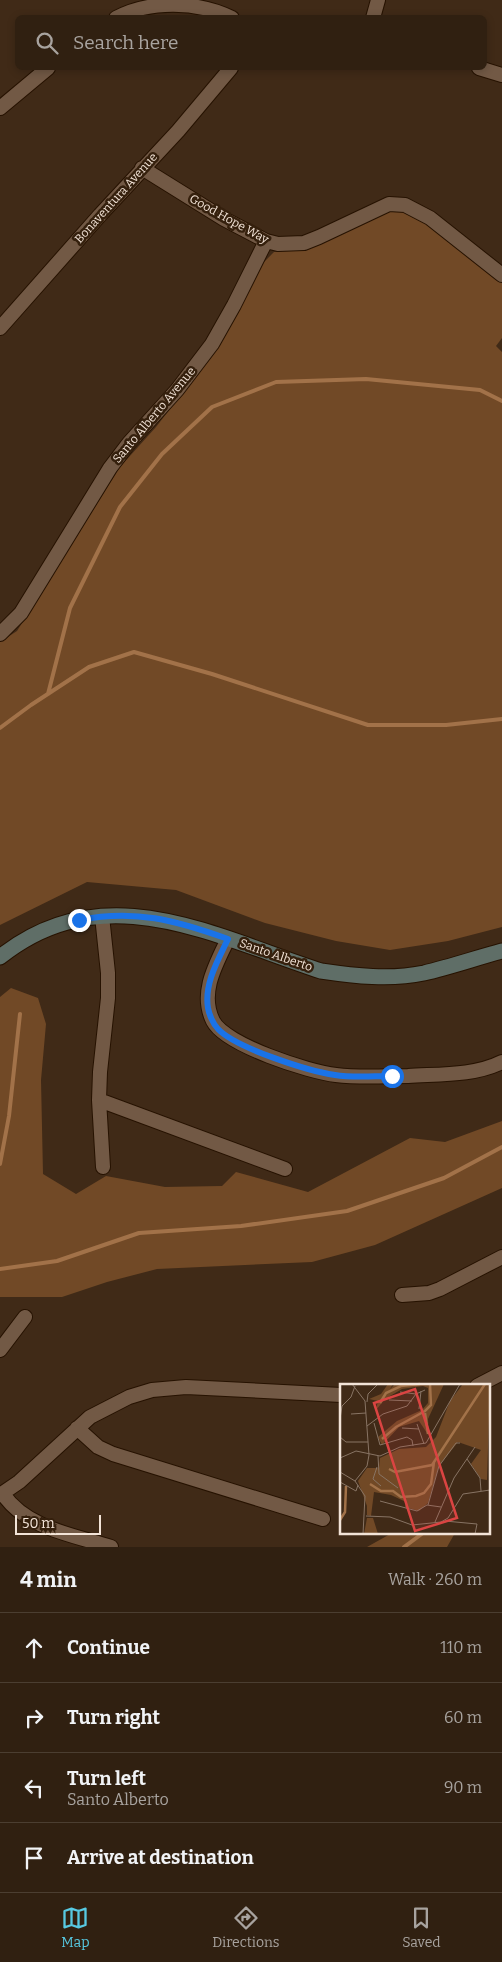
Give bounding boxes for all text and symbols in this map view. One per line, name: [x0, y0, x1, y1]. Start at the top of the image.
search box: [15, 15, 487, 70]
icon: search: [33, 29, 61, 57]
text: Search here: [73, 31, 178, 54]
street label: Bonaventura Avenue: [72, 150, 160, 246]
street label: Good Hope Way: [187, 191, 272, 247]
street label: Santo Alberto Avenue: [110, 364, 198, 466]
route end: [68, 909, 91, 932]
street label: Santo Alberto: [238, 936, 314, 974]
route start: [381, 1065, 404, 1088]
inset map: [340, 1384, 490, 1534]
scale bar: [15, 1512, 101, 1535]
text: 50 m: [22, 1515, 55, 1532]
text: 4 min: [20, 1567, 77, 1593]
text: Walk · 260 m: [388, 1570, 482, 1589]
icon: ahead: [20, 1634, 48, 1662]
text: Continue: [67, 1636, 150, 1659]
text: 110 m: [440, 1638, 482, 1657]
icon: right: [20, 1704, 48, 1732]
text: Turn right: [67, 1706, 160, 1729]
text: 60 m: [444, 1708, 482, 1727]
text: Turn left: [67, 1767, 146, 1790]
icon: left: [20, 1774, 48, 1802]
text: 90 m: [444, 1778, 482, 1797]
text: Santo Alberto: [67, 1790, 169, 1809]
icon: arrive: [20, 1844, 48, 1872]
text: Arrive at destination: [67, 1846, 254, 1869]
tab: Map: [61, 1904, 90, 1951]
tab: Directions: [212, 1904, 280, 1951]
tab: Saved: [402, 1904, 441, 1951]

